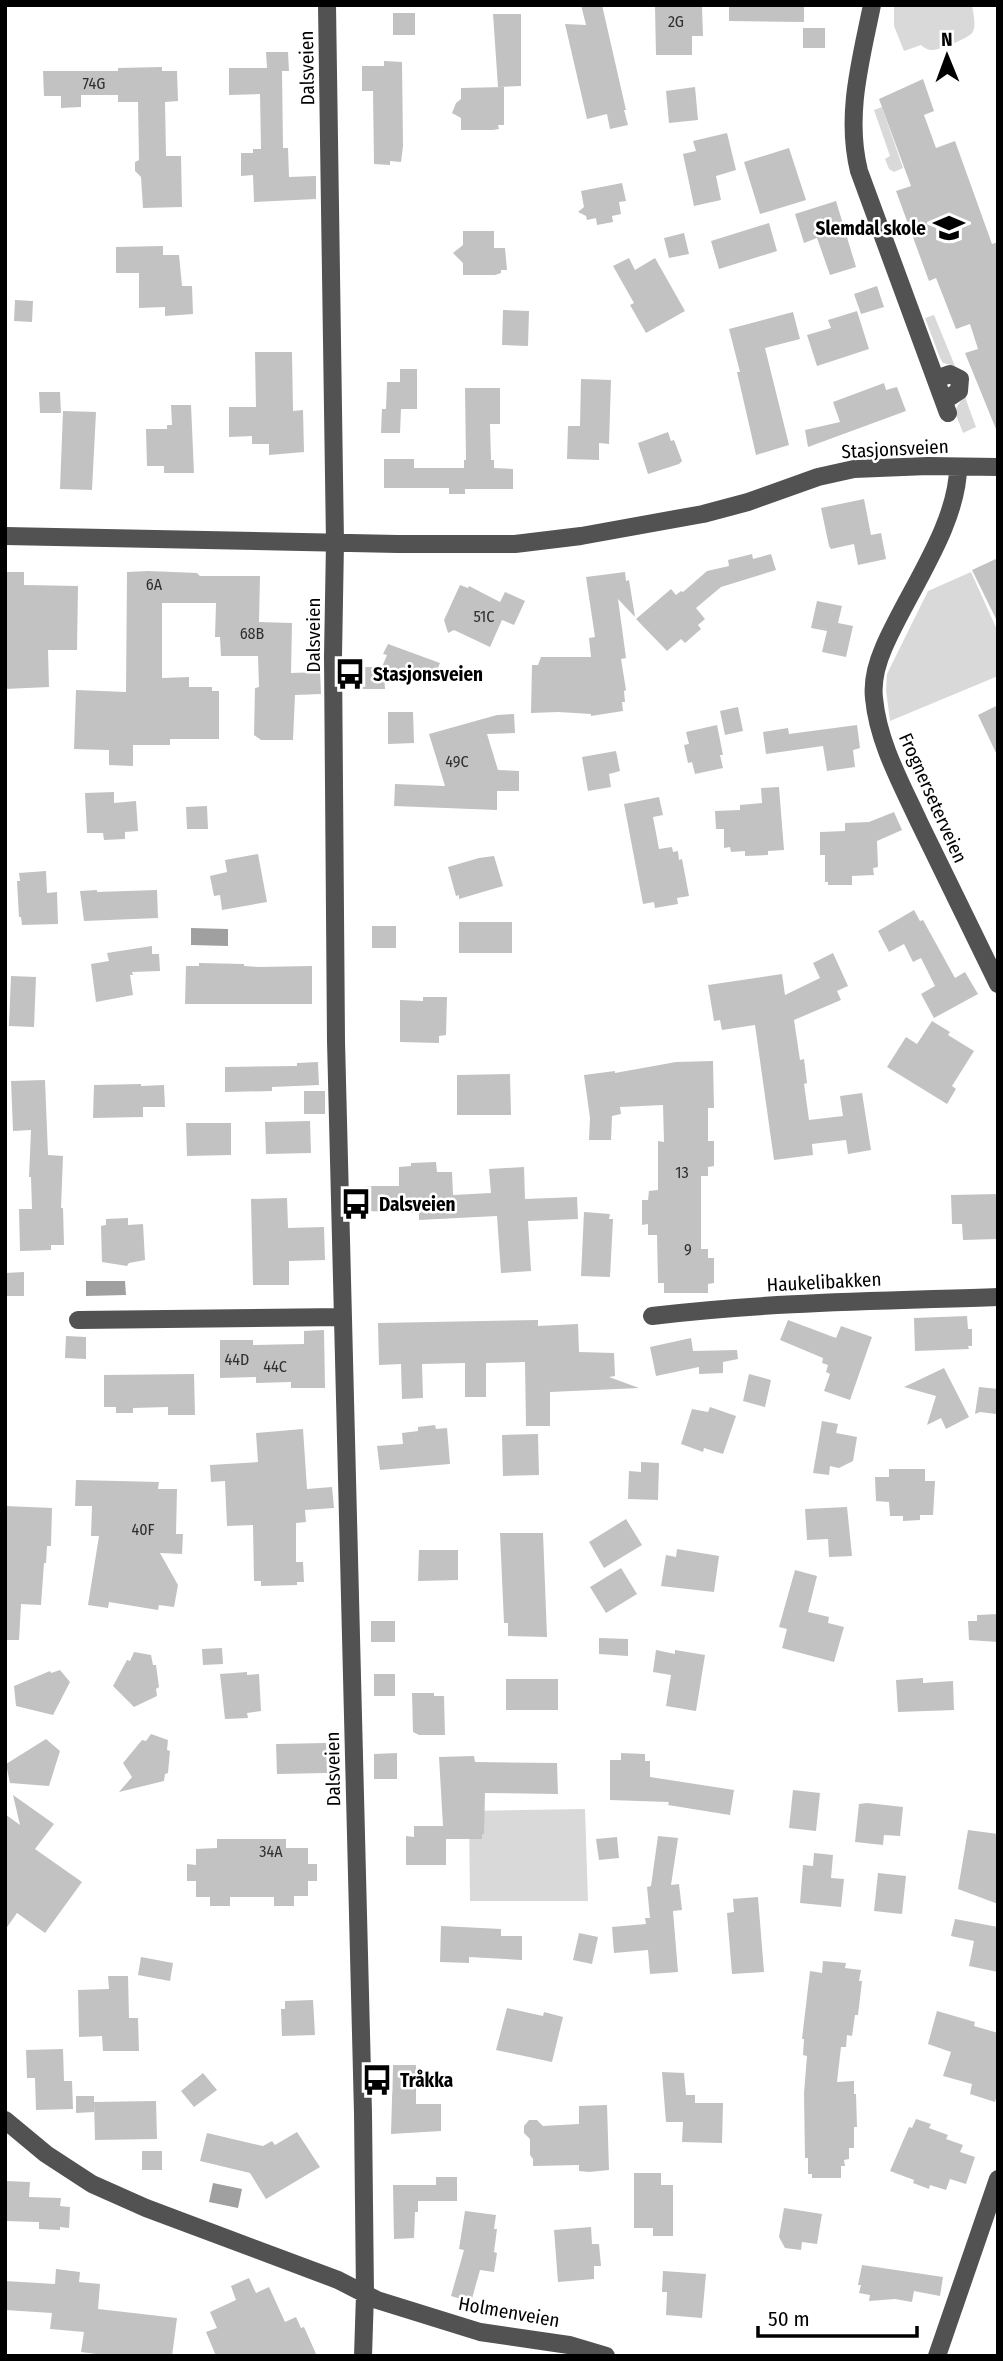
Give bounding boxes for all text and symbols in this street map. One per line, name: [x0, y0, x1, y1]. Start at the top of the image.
house number: 2G: [668, 12, 684, 31]
north arrow: [912, 21, 982, 91]
text: N: [941, 28, 953, 51]
street label: Dalsveien: [295, 30, 319, 106]
house number: 74G: [83, 74, 105, 93]
school or university icon: Slemdal skole: [932, 211, 966, 245]
place label: Slemdal skole: [816, 217, 926, 240]
street label: Stasjonsveien: [841, 435, 949, 463]
house number: 6A: [146, 575, 163, 594]
street label: Dalsveien: [302, 598, 325, 672]
house number: 51C: [474, 607, 494, 626]
house number: 68B: [240, 624, 265, 643]
bus stop icon: Stasjonsveien: [333, 657, 367, 691]
place label: Stasjonsveien: [373, 663, 483, 686]
street label: Frognerseterveien: [894, 729, 972, 867]
house number: 49C: [445, 752, 469, 771]
house number: 13: [675, 1163, 689, 1182]
bus stop icon: Dalsveien: [339, 1187, 373, 1221]
place label: Dalsveien: [379, 1193, 456, 1216]
house number: 9: [684, 1240, 692, 1259]
street label: Haukelibakken: [766, 1268, 882, 1296]
house number: 44D: [225, 1350, 249, 1369]
house number: 44C: [263, 1357, 287, 1376]
house number: 40F: [131, 1520, 155, 1539]
street label: Dalsveien: [321, 1731, 345, 1807]
house number: 34A: [259, 1842, 283, 1861]
bus stop icon: Tråkka: [360, 2063, 394, 2097]
place label: Tråkka: [400, 2069, 453, 2092]
street label: Holmenveien: [457, 2292, 561, 2332]
scale bar: [758, 2294, 917, 2338]
text: 50 m: [768, 2306, 810, 2332]

